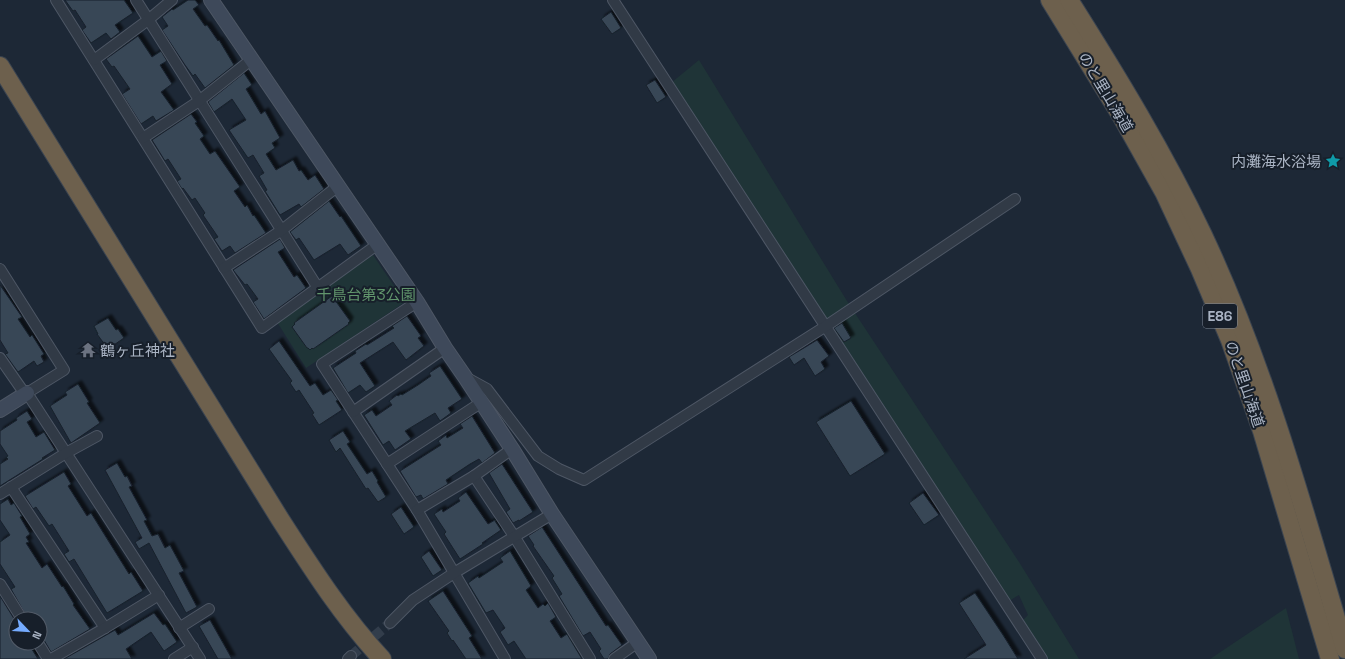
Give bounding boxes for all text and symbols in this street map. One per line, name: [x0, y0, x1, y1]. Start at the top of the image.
street label: のと里山海道: [1075, 49, 1137, 135]
place label: 内灘海水浴場: [1231, 152, 1321, 171]
place icon: 内灘海水浴場: [1324, 152, 1342, 170]
park label: 千鳥台第3公園: [316, 285, 416, 304]
road number: E86: [1203, 304, 1237, 328]
street label: のと里山海道: [1221, 338, 1269, 430]
temple icon: 鶴ヶ丘神社: [79, 341, 97, 359]
place label: 鶴ヶ丘神社: [100, 341, 175, 360]
north arrow: [8, 611, 48, 651]
text: N: [29, 629, 45, 642]

